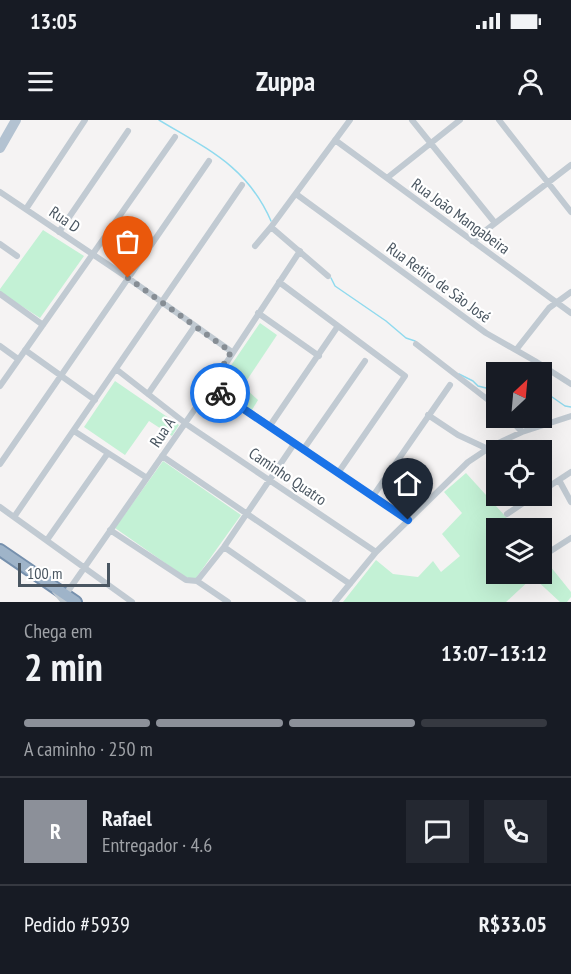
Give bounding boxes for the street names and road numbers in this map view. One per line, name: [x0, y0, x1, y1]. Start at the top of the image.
street label: Rua João Mangabeira: [408, 174, 514, 258]
street label: Rua D: [46, 202, 84, 236]
street label: Rua Retiro de São José: [383, 237, 495, 327]
street label: Rua A: [145, 413, 179, 451]
street label: Caminho Quatro: [245, 443, 331, 509]

